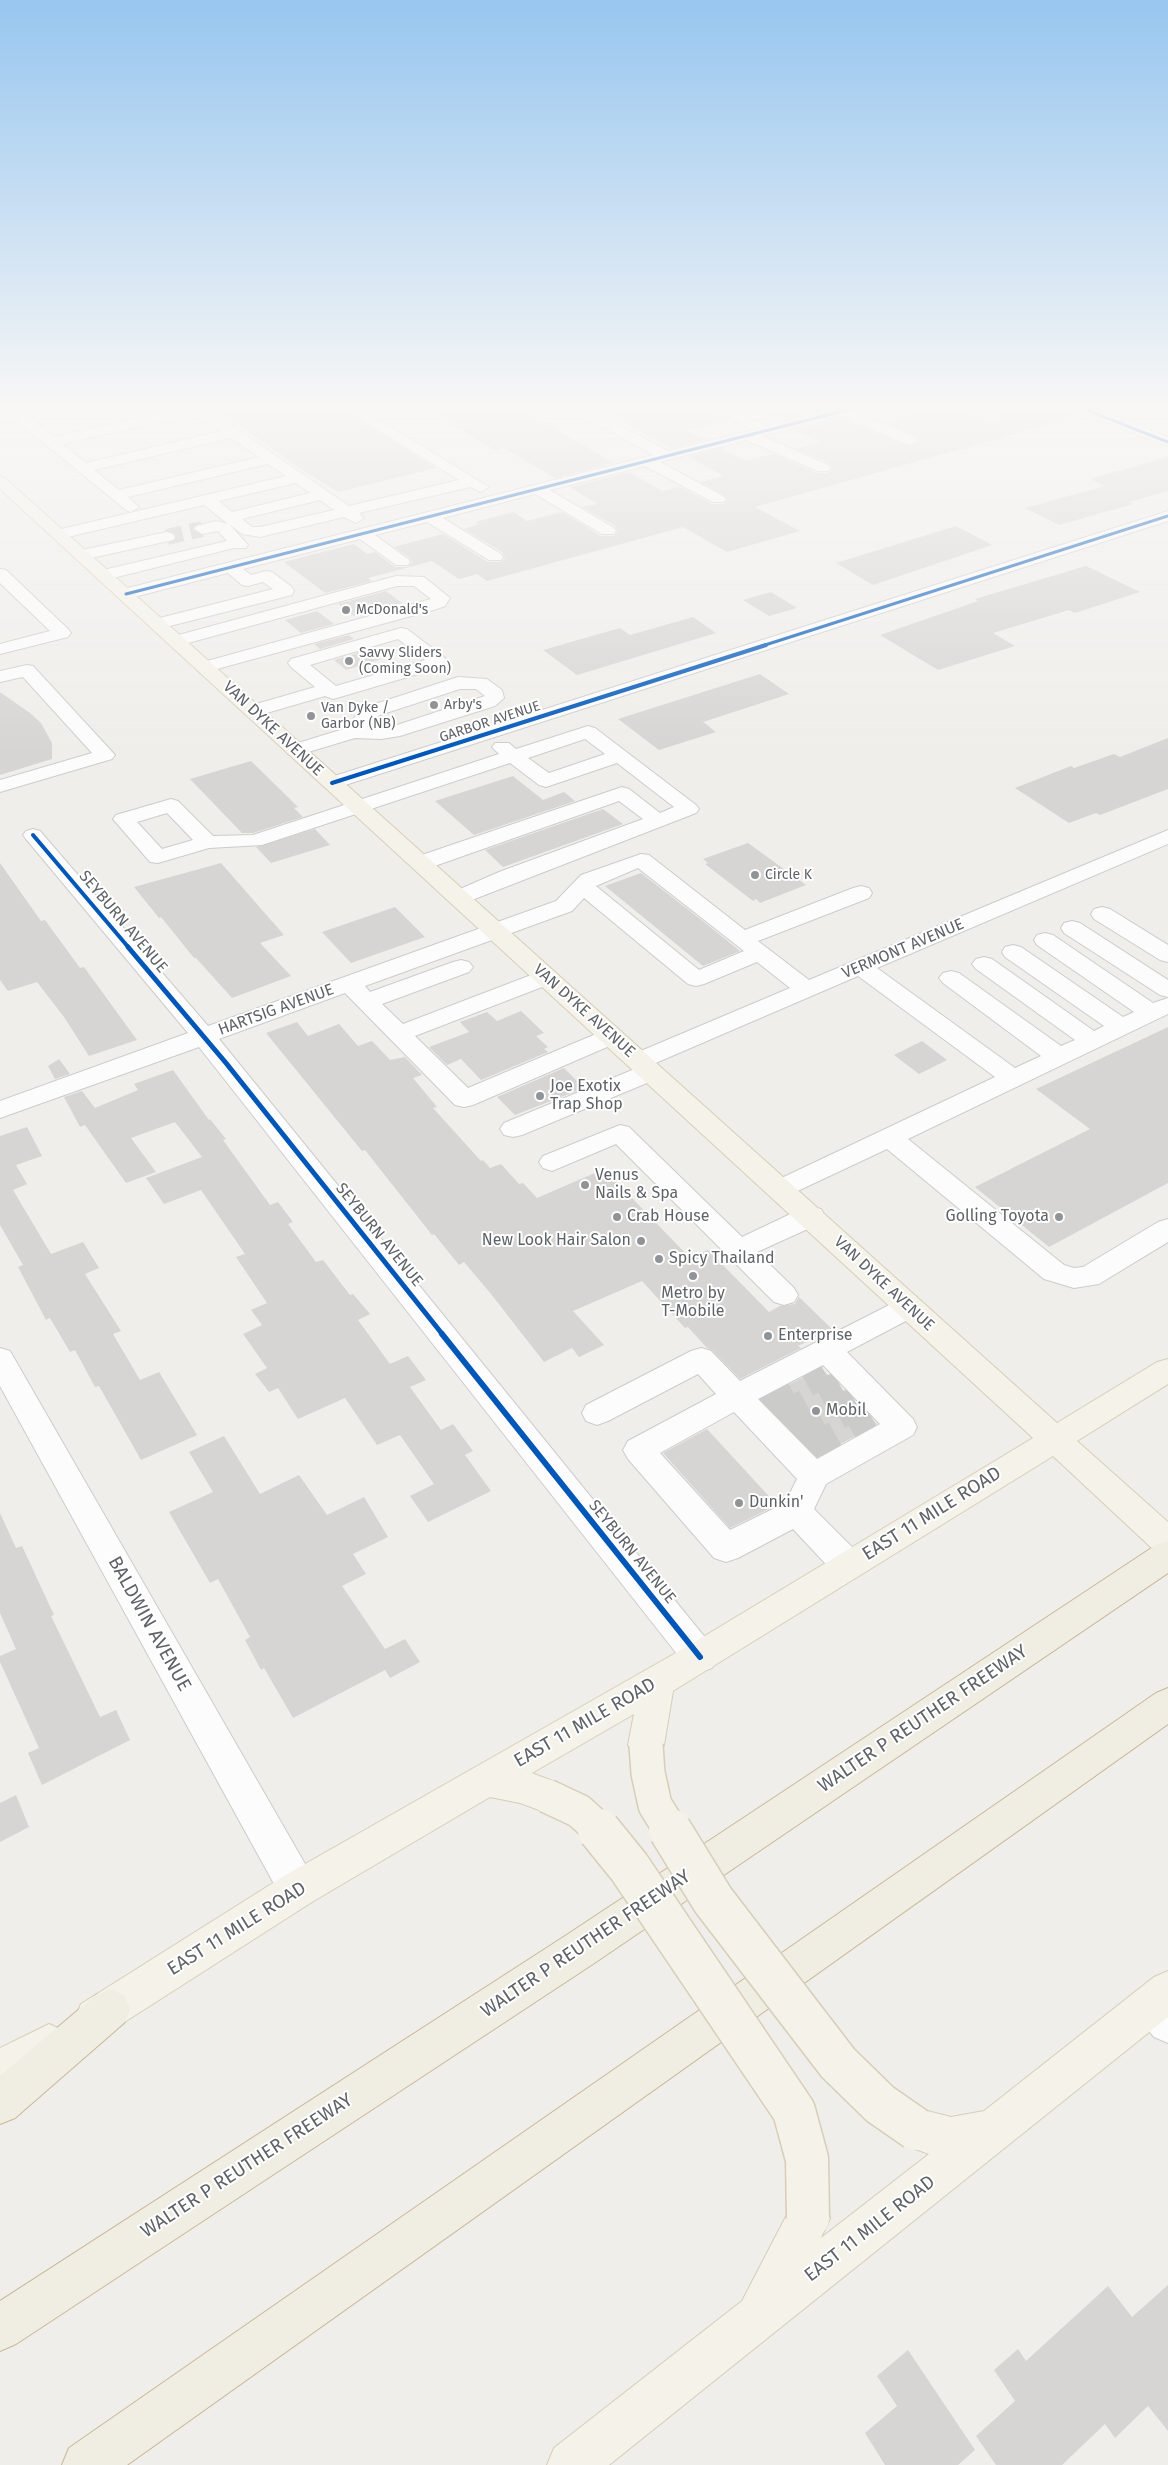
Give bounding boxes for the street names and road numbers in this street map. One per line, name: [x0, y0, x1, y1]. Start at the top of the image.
street label: VAN DYKE AVENUE: [219, 678, 327, 780]
street label: GARBOR AVENUE: [437, 698, 543, 746]
street label: SEYBURN AVENUE: [75, 867, 171, 977]
street label: VERMONT AVENUE: [839, 915, 967, 983]
street label: VAN DYKE AVENUE: [529, 960, 639, 1062]
street label: HARTSIG AVENUE: [216, 980, 336, 1040]
street label: SEYBURN AVENUE: [331, 1179, 427, 1291]
street label: VAN DYKE AVENUE: [830, 1233, 938, 1335]
street label: EAST 11 MILE ROAD: [858, 1462, 1006, 1566]
street label: SEYBURN AVENUE: [584, 1496, 680, 1608]
street label: BALDWIN AVENUE: [103, 1553, 195, 1695]
street label: WALTER P REUTHER FREEWAY: [814, 1640, 1032, 1798]
street label: EAST 11 MILE ROAD: [510, 1673, 660, 1773]
street label: WALTER P REUTHER FREEWAY: [477, 1865, 695, 2023]
street label: EAST 11 MILE ROAD: [163, 1877, 311, 1981]
street label: WALTER P REUTHER FREEWAY: [137, 2089, 357, 2243]
street label: EAST 11 MILE ROAD: [800, 2171, 940, 2287]

